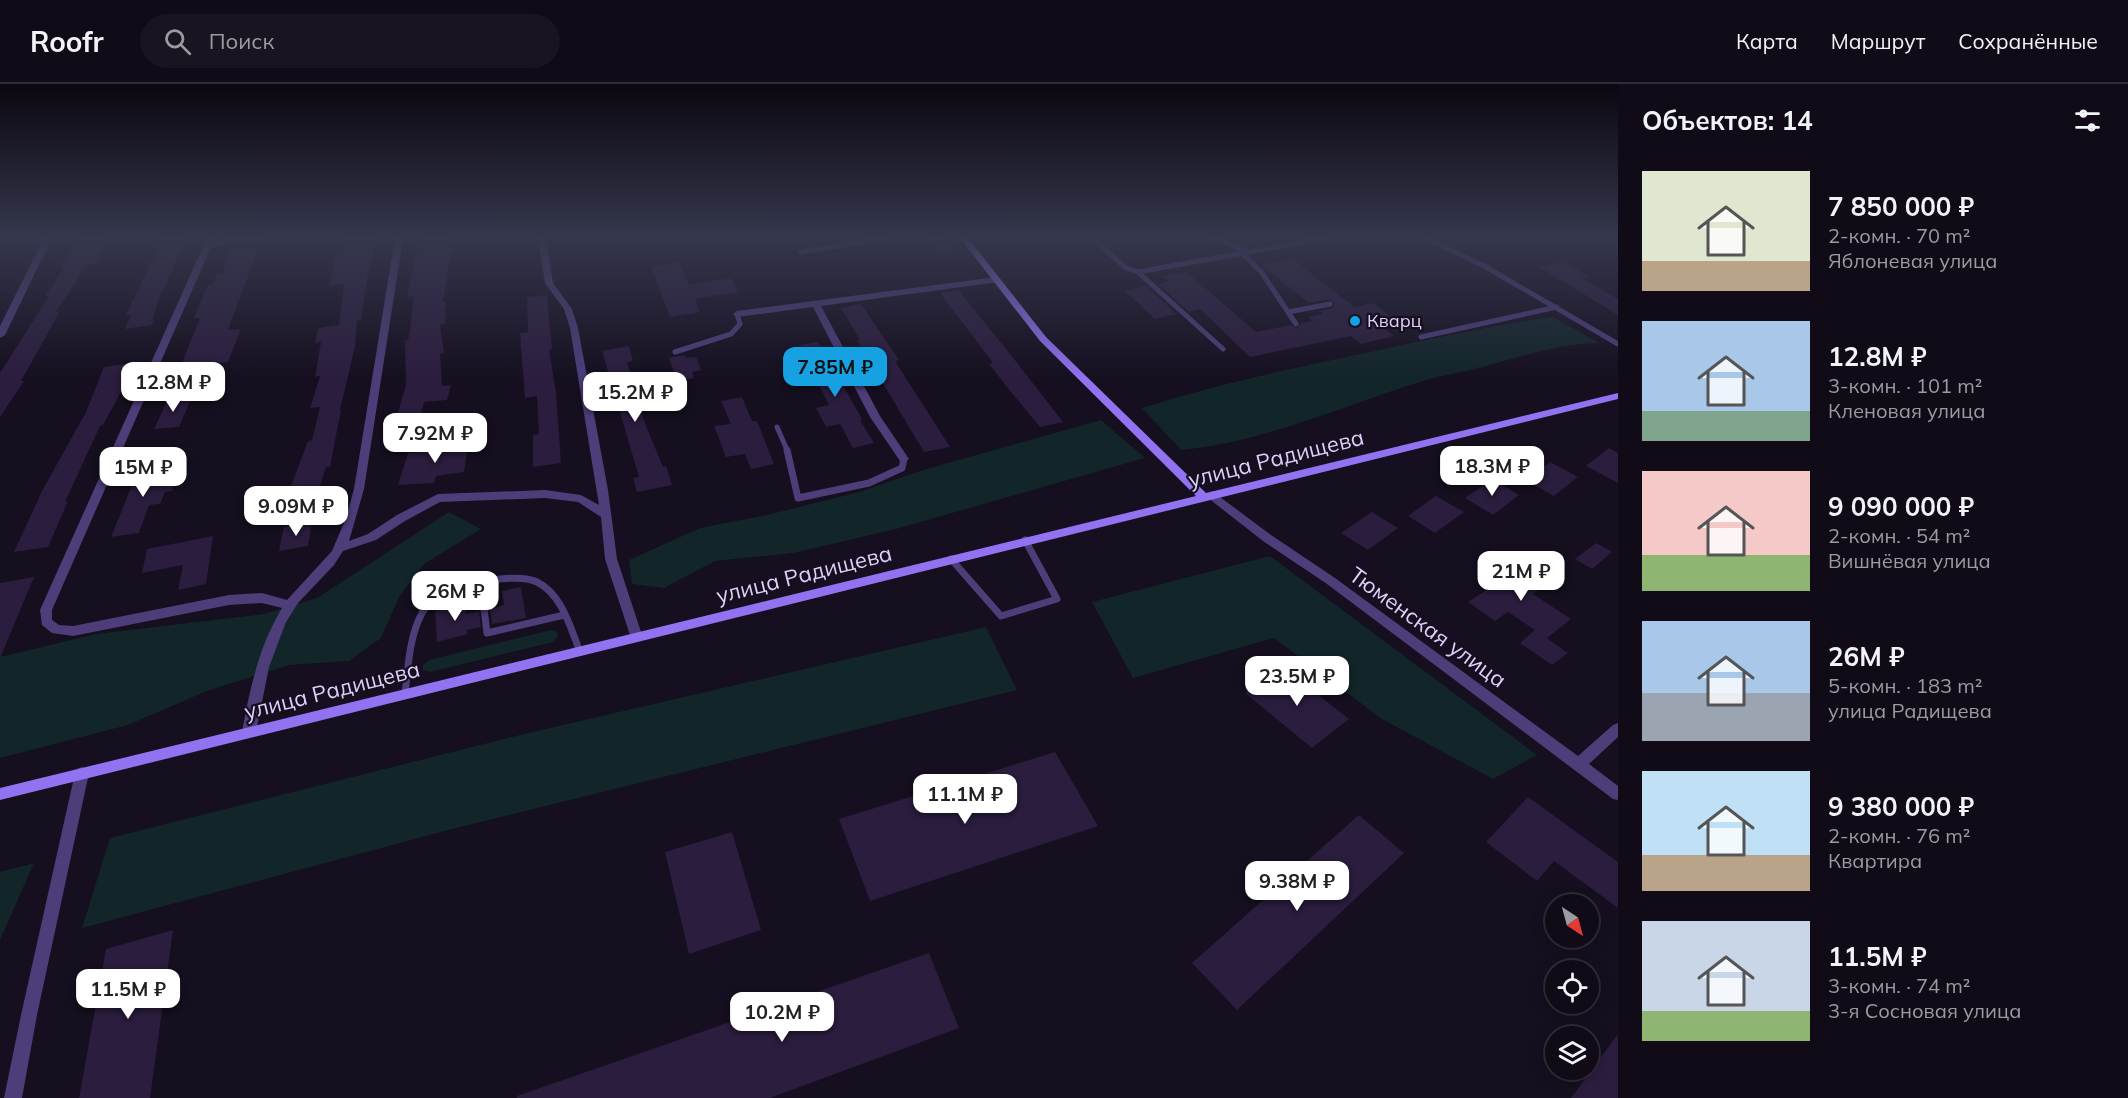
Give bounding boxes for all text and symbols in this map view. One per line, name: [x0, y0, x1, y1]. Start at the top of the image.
search box: [140, 14, 560, 68]
text: Roofr: [30, 24, 104, 59]
icon: search: [161, 25, 194, 58]
text: Поиск: [209, 27, 274, 55]
text: Карта: [1736, 28, 1798, 54]
text: Маршрут: [1831, 28, 1925, 54]
text: Сохранённые: [1958, 28, 2098, 54]
text: Объектов: 14: [1642, 104, 1813, 137]
icon: filters: [2071, 104, 2104, 137]
text: 7 850 000 ₽: [1828, 190, 1974, 223]
icon: home: [1690, 195, 1762, 267]
text: 2-комн. · 70 m²: [1828, 223, 1970, 248]
text: Яблоневая улица: [1828, 248, 1997, 273]
place label: Кварц: [1367, 309, 1422, 332]
marker: Кварц: [1348, 314, 1362, 328]
text: 12.8M ₽: [1828, 340, 1927, 373]
icon: home: [1690, 345, 1762, 417]
pin: 7.85M ₽: [780, 347, 890, 398]
text: 7.85M ₽: [797, 354, 873, 379]
pin: 12.8M ₽: [118, 362, 228, 413]
text: 12.8M ₽: [135, 369, 211, 394]
pin: 15.2M ₽: [580, 372, 690, 423]
text: 3-комн. · 101 m²: [1828, 373, 1982, 398]
text: 15.2M ₽: [597, 379, 673, 404]
text: Кленовая улица: [1828, 398, 1985, 423]
pin: 7.92M ₽: [380, 413, 490, 464]
text: 7.92M ₽: [397, 420, 473, 445]
street label: улица Радищева: [1185, 423, 1367, 493]
pin: 18.3M ₽: [1437, 446, 1547, 497]
pin: 15M ₽: [101, 447, 185, 498]
text: 18.3M ₽: [1454, 453, 1530, 478]
text: 15M ₽: [114, 454, 172, 479]
pin: 9.09M ₽: [241, 486, 351, 537]
text: 9 090 000 ₽: [1828, 490, 1974, 523]
text: 9.09M ₽: [258, 493, 334, 518]
icon: home: [1690, 495, 1762, 567]
text: 2-комн. · 54 m²: [1828, 523, 1970, 548]
street label: улица Радищева: [713, 539, 895, 609]
text: Вишнёвая улица: [1828, 548, 1991, 573]
pin: 21M ₽: [1479, 551, 1563, 602]
text: 21M ₽: [1492, 558, 1550, 583]
street label: Тюменская улица: [1344, 561, 1512, 693]
pin: 26M ₽: [413, 571, 497, 622]
text: 26M ₽: [426, 578, 484, 603]
text: 26M ₽: [1828, 640, 1905, 673]
icon: home: [1690, 645, 1762, 717]
street label: улица Радищева: [241, 655, 423, 725]
pin: 23.5M ₽: [1242, 656, 1352, 707]
text: 23.5M ₽: [1259, 663, 1335, 688]
text: 5-комн. · 183 m²: [1828, 673, 1982, 698]
text: улица Радищева: [1828, 698, 1992, 723]
pin: 11.1M ₽: [910, 774, 1020, 825]
text: 11.1M ₽: [927, 781, 1003, 806]
text: 9 380 000 ₽: [1828, 790, 1974, 823]
icon: home: [1690, 795, 1762, 867]
text: 2-комн. · 76 m²: [1828, 823, 1970, 848]
text: Квартира: [1828, 848, 1922, 873]
pin: 9.38M ₽: [1242, 861, 1352, 912]
text: 9.38M ₽: [1259, 868, 1335, 893]
north arrow: [1545, 894, 1599, 948]
map controls: [1545, 894, 1599, 1080]
text: 11.5M ₽: [1828, 940, 1927, 973]
icon: home: [1690, 945, 1762, 1017]
button: locate: [1545, 960, 1599, 1014]
pin: 11.5M ₽: [73, 969, 183, 1020]
text: 3-комн. · 74 m²: [1828, 973, 1970, 998]
text: 11.5M ₽: [90, 976, 166, 1001]
pin: 10.2M ₽: [727, 992, 837, 1043]
text: 3-я Сосновая улица: [1828, 998, 2021, 1023]
text: 10.2M ₽: [744, 999, 820, 1024]
button: layers: [1545, 1026, 1599, 1080]

